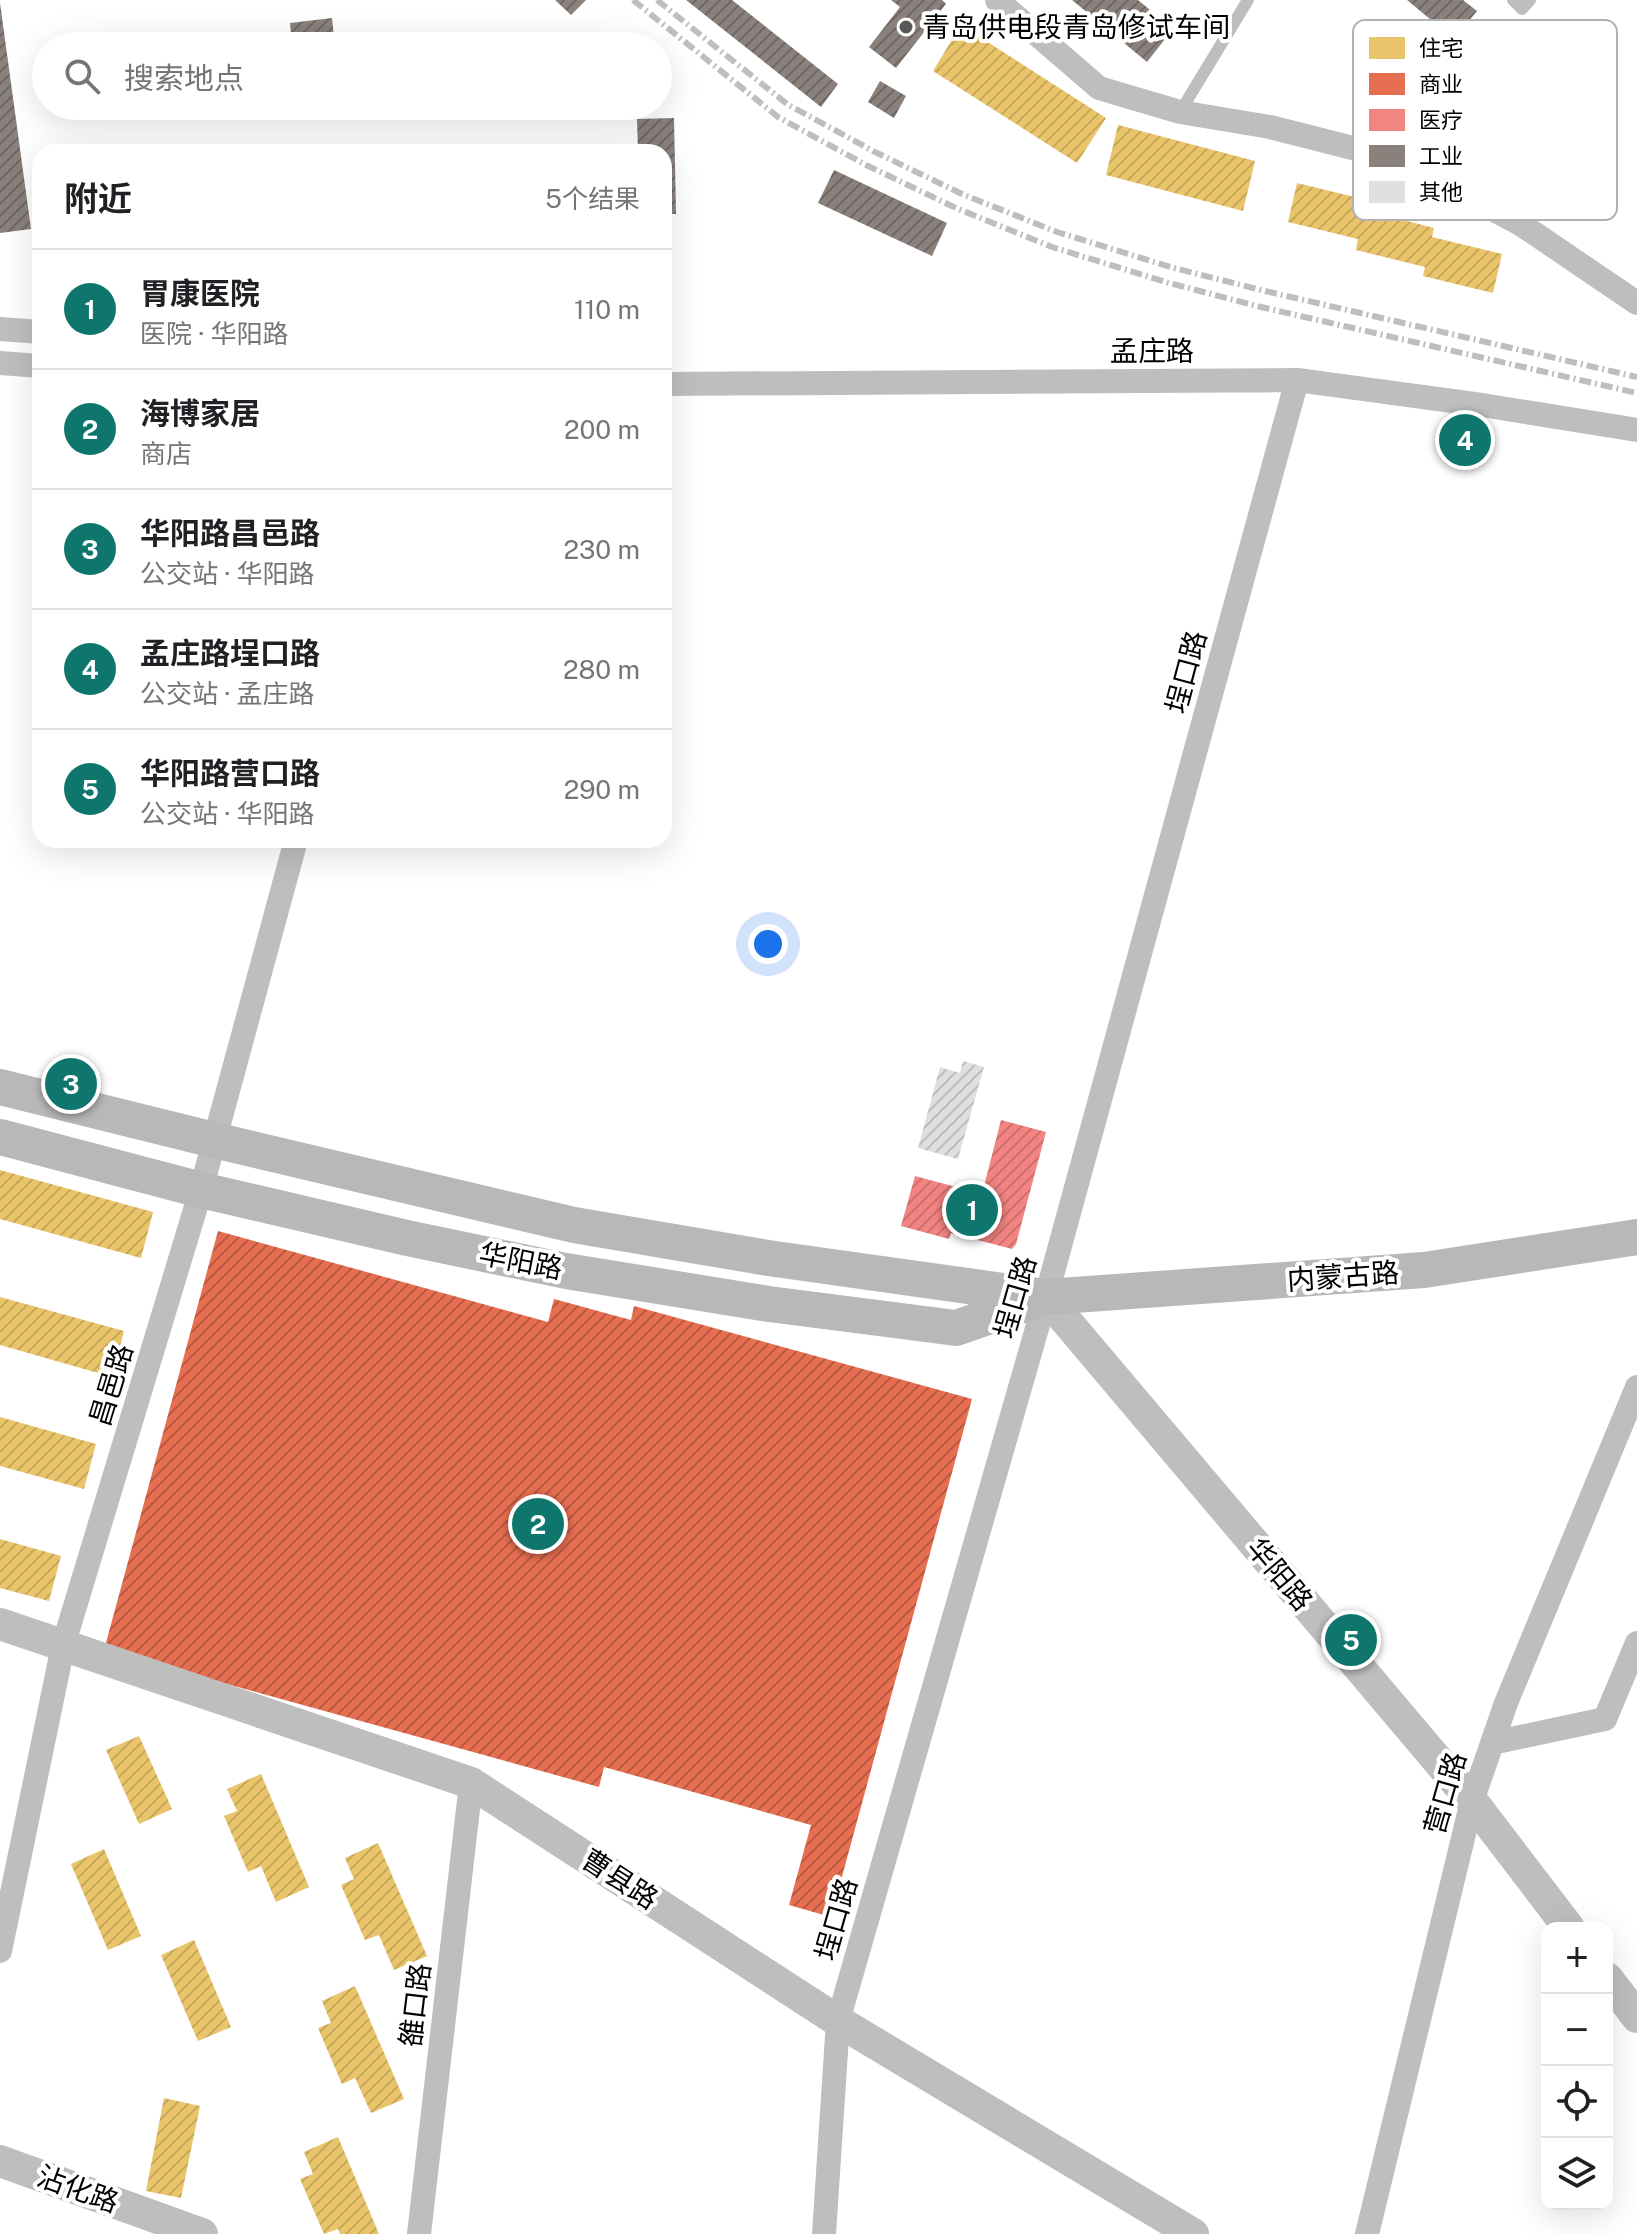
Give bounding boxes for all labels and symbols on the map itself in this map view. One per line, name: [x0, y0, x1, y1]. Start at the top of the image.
place label: 青岛供电段青岛修试车间: [922, 10, 1230, 43]
marker: 青岛供电段青岛修试车间: [897, 18, 915, 36]
legend: [1353, 20, 1617, 220]
text: 住宅: [1419, 35, 1463, 61]
text: 商业: [1419, 71, 1463, 97]
text: 医疗: [1419, 107, 1463, 133]
text: 工业: [1419, 143, 1463, 169]
text: 其他: [1419, 179, 1463, 205]
street label: 孟庄路: [1110, 334, 1194, 367]
pin: 4: [1439, 410, 1491, 470]
street label: 埕口路: [1159, 627, 1212, 717]
your location: [748, 924, 788, 964]
pin: 3: [45, 1054, 97, 1114]
pin: 1: [946, 1180, 998, 1240]
street label: 华阳路: [477, 1236, 565, 1285]
street label: 埕口路: [987, 1252, 1042, 1342]
street label: 内蒙古路: [1286, 1255, 1400, 1296]
street label: 昌邑路: [82, 1340, 139, 1430]
pin: 2: [512, 1494, 564, 1554]
street label: 华阳路: [1241, 1531, 1320, 1616]
pin: 5: [1325, 1610, 1377, 1670]
street label: 营口路: [1417, 1748, 1472, 1838]
street label: 曹县路: [576, 1842, 664, 1915]
street label: 埕口路: [808, 1874, 863, 1964]
street label: 雒口路: [393, 1961, 436, 2049]
street label: 沾化路: [33, 2159, 123, 2218]

